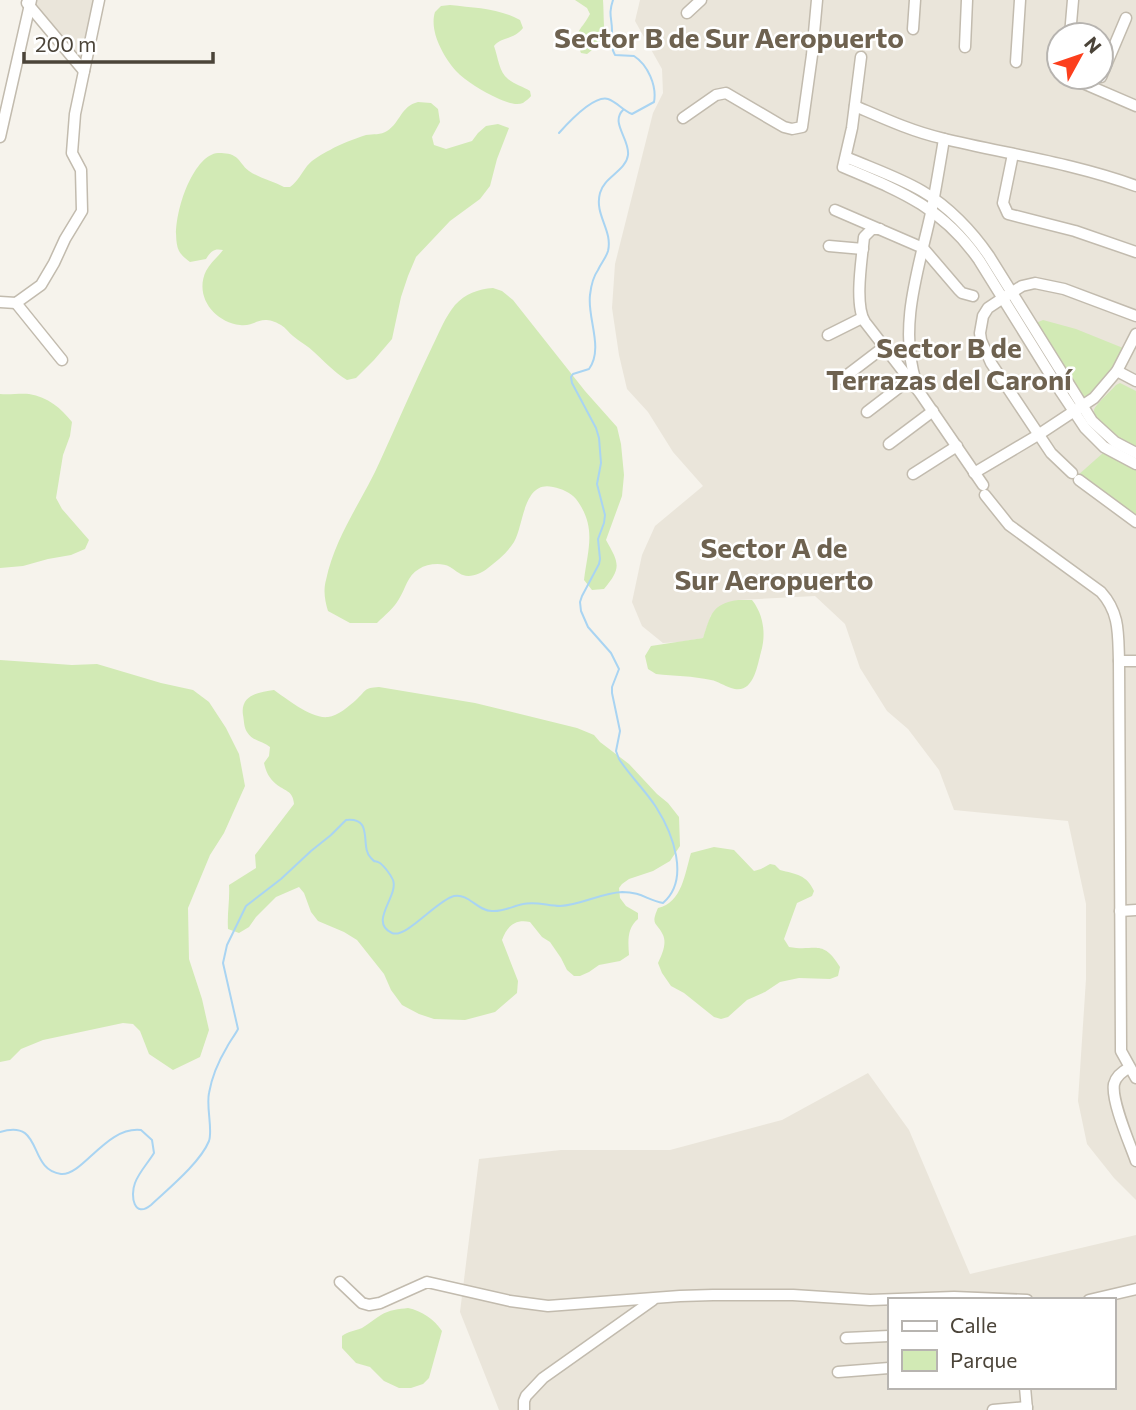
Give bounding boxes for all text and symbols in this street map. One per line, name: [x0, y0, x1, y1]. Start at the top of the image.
district label: Sector B de Sur Aeropuerto: [554, 20, 904, 54]
scale bar: [24, 21, 214, 65]
north arrow: [1045, 21, 1115, 91]
text: 200 m: [35, 31, 96, 56]
text: N: [1080, 32, 1107, 58]
district label: Sector B de Terrazas del Caroní: [826, 330, 1073, 396]
district label: Sector A de Sur Aeropuerto: [674, 530, 874, 596]
legend: [888, 1298, 1115, 1389]
text: Calle: [950, 1312, 997, 1337]
text: Parque: [950, 1347, 1017, 1372]

